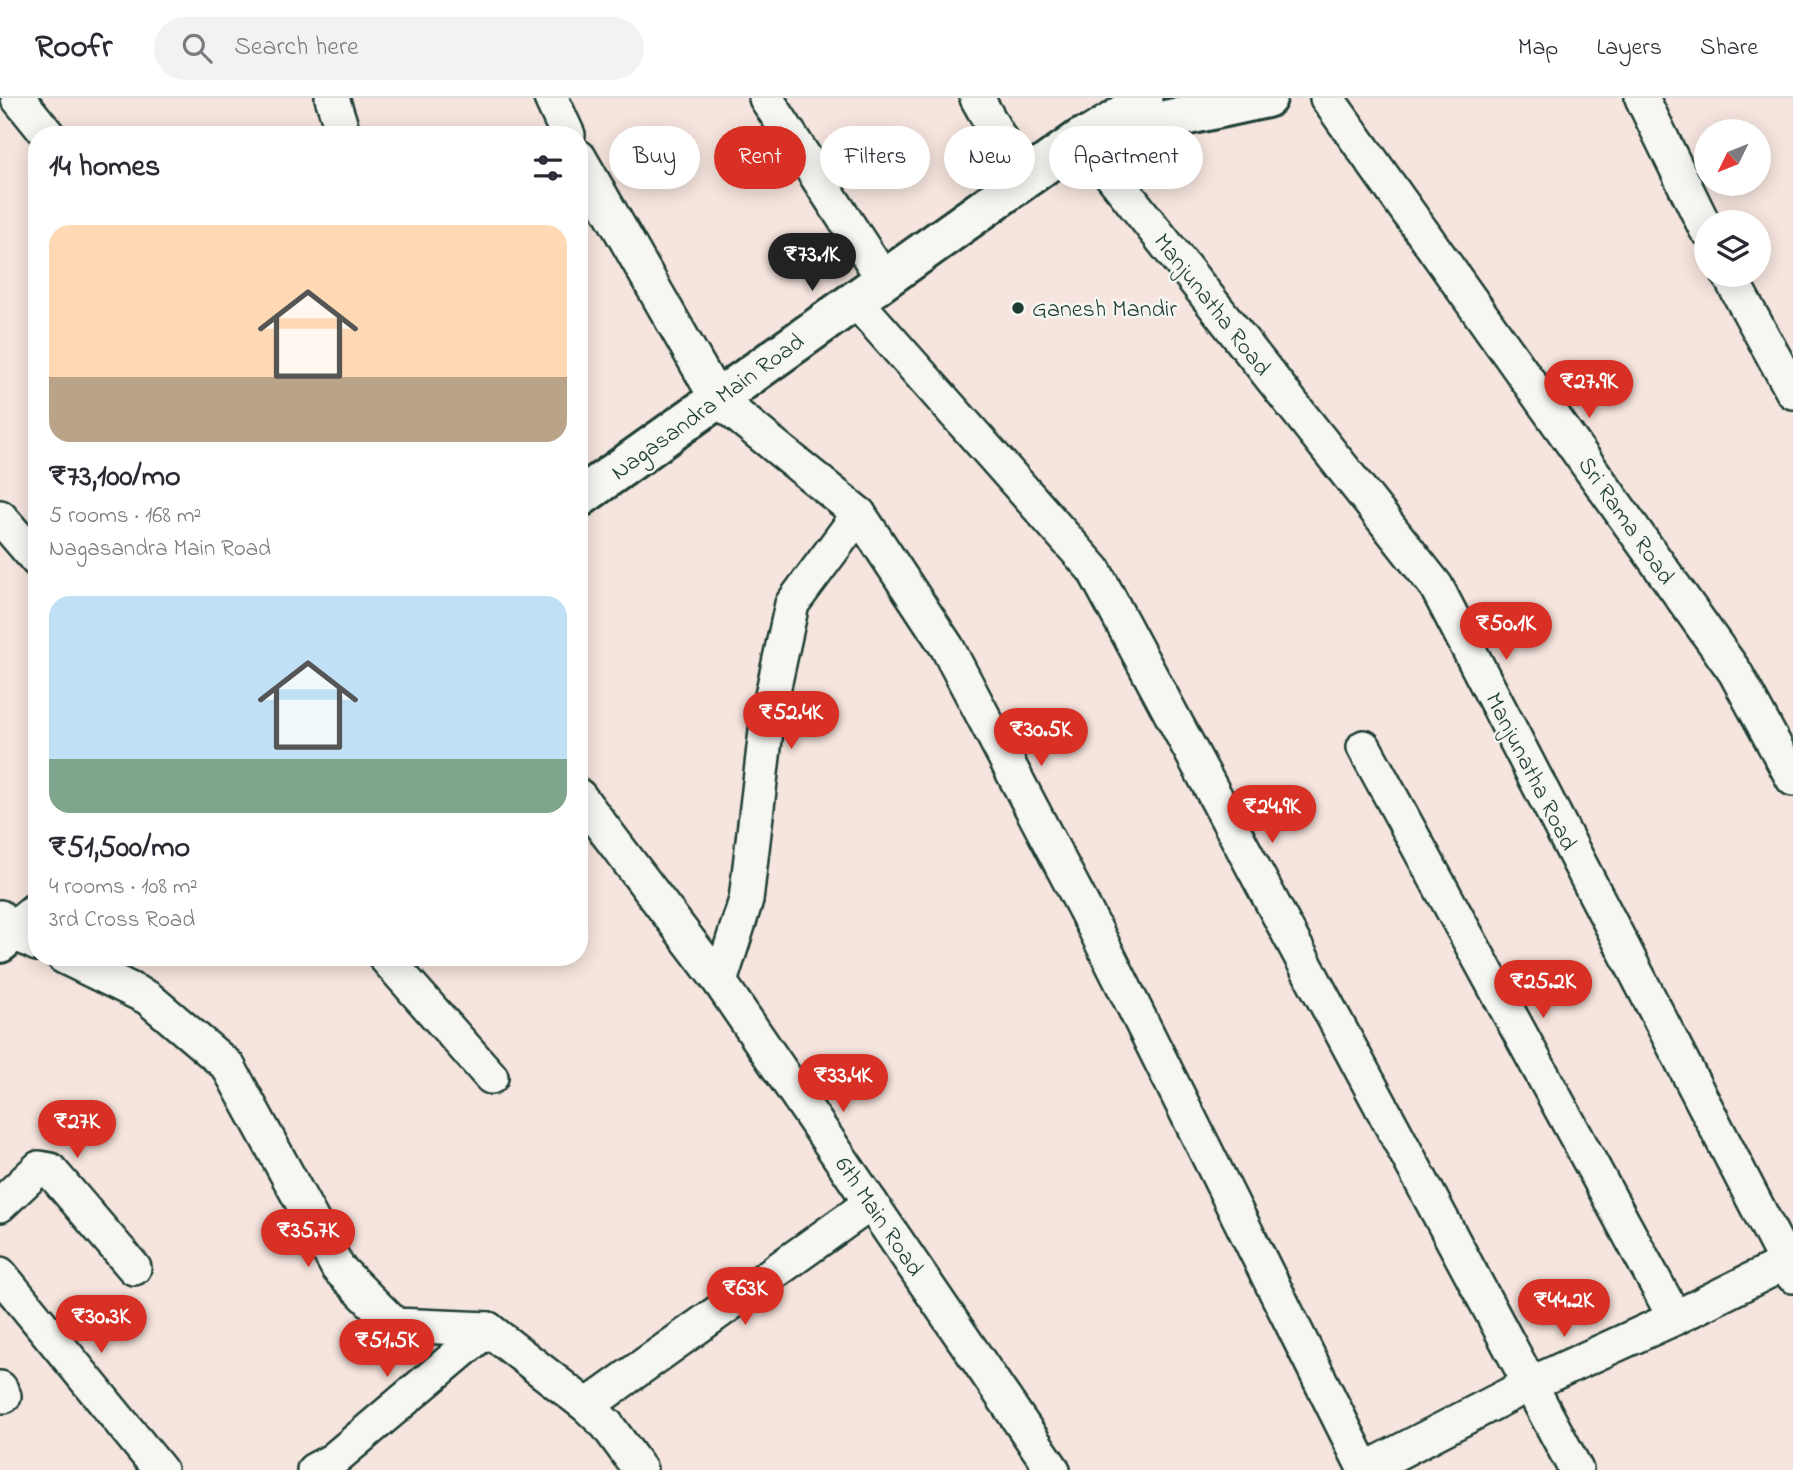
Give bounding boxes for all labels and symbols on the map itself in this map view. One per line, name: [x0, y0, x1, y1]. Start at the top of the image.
north arrow: [1694, 119, 1771, 196]
street label: Manjunatha Road: [1144, 227, 1278, 385]
pin: ₹73.1K: [755, 234, 869, 293]
place label: Ganesh Mandir: [1032, 293, 1177, 328]
marker: Ganesh Mandir: [1010, 300, 1026, 316]
street label: Nagasandra Main Road: [604, 325, 813, 490]
pin: ₹27.9K: [1532, 360, 1646, 420]
street label: Sri Rama Road: [1568, 450, 1682, 593]
pin: ₹50.1K: [1449, 602, 1563, 662]
street label: Manjunatha Road: [1475, 687, 1585, 858]
pin: ₹52.4K: [734, 692, 848, 751]
pin: ₹30.5K: [984, 708, 1098, 768]
pin: ₹24.9K: [1215, 786, 1329, 845]
pin: ₹25.2K: [1486, 960, 1600, 1020]
pin: ₹33.4K: [786, 1054, 900, 1114]
pin: ₹27K: [36, 1100, 118, 1160]
street label: 6th Main Road: [825, 1150, 931, 1285]
pin: ₹35.7K: [251, 1210, 365, 1269]
pin: ₹63K: [704, 1268, 786, 1327]
pin: ₹44.2K: [1507, 1280, 1621, 1339]
pin: ₹30.3K: [44, 1296, 158, 1355]
pin: ₹51.5K: [330, 1320, 444, 1379]

